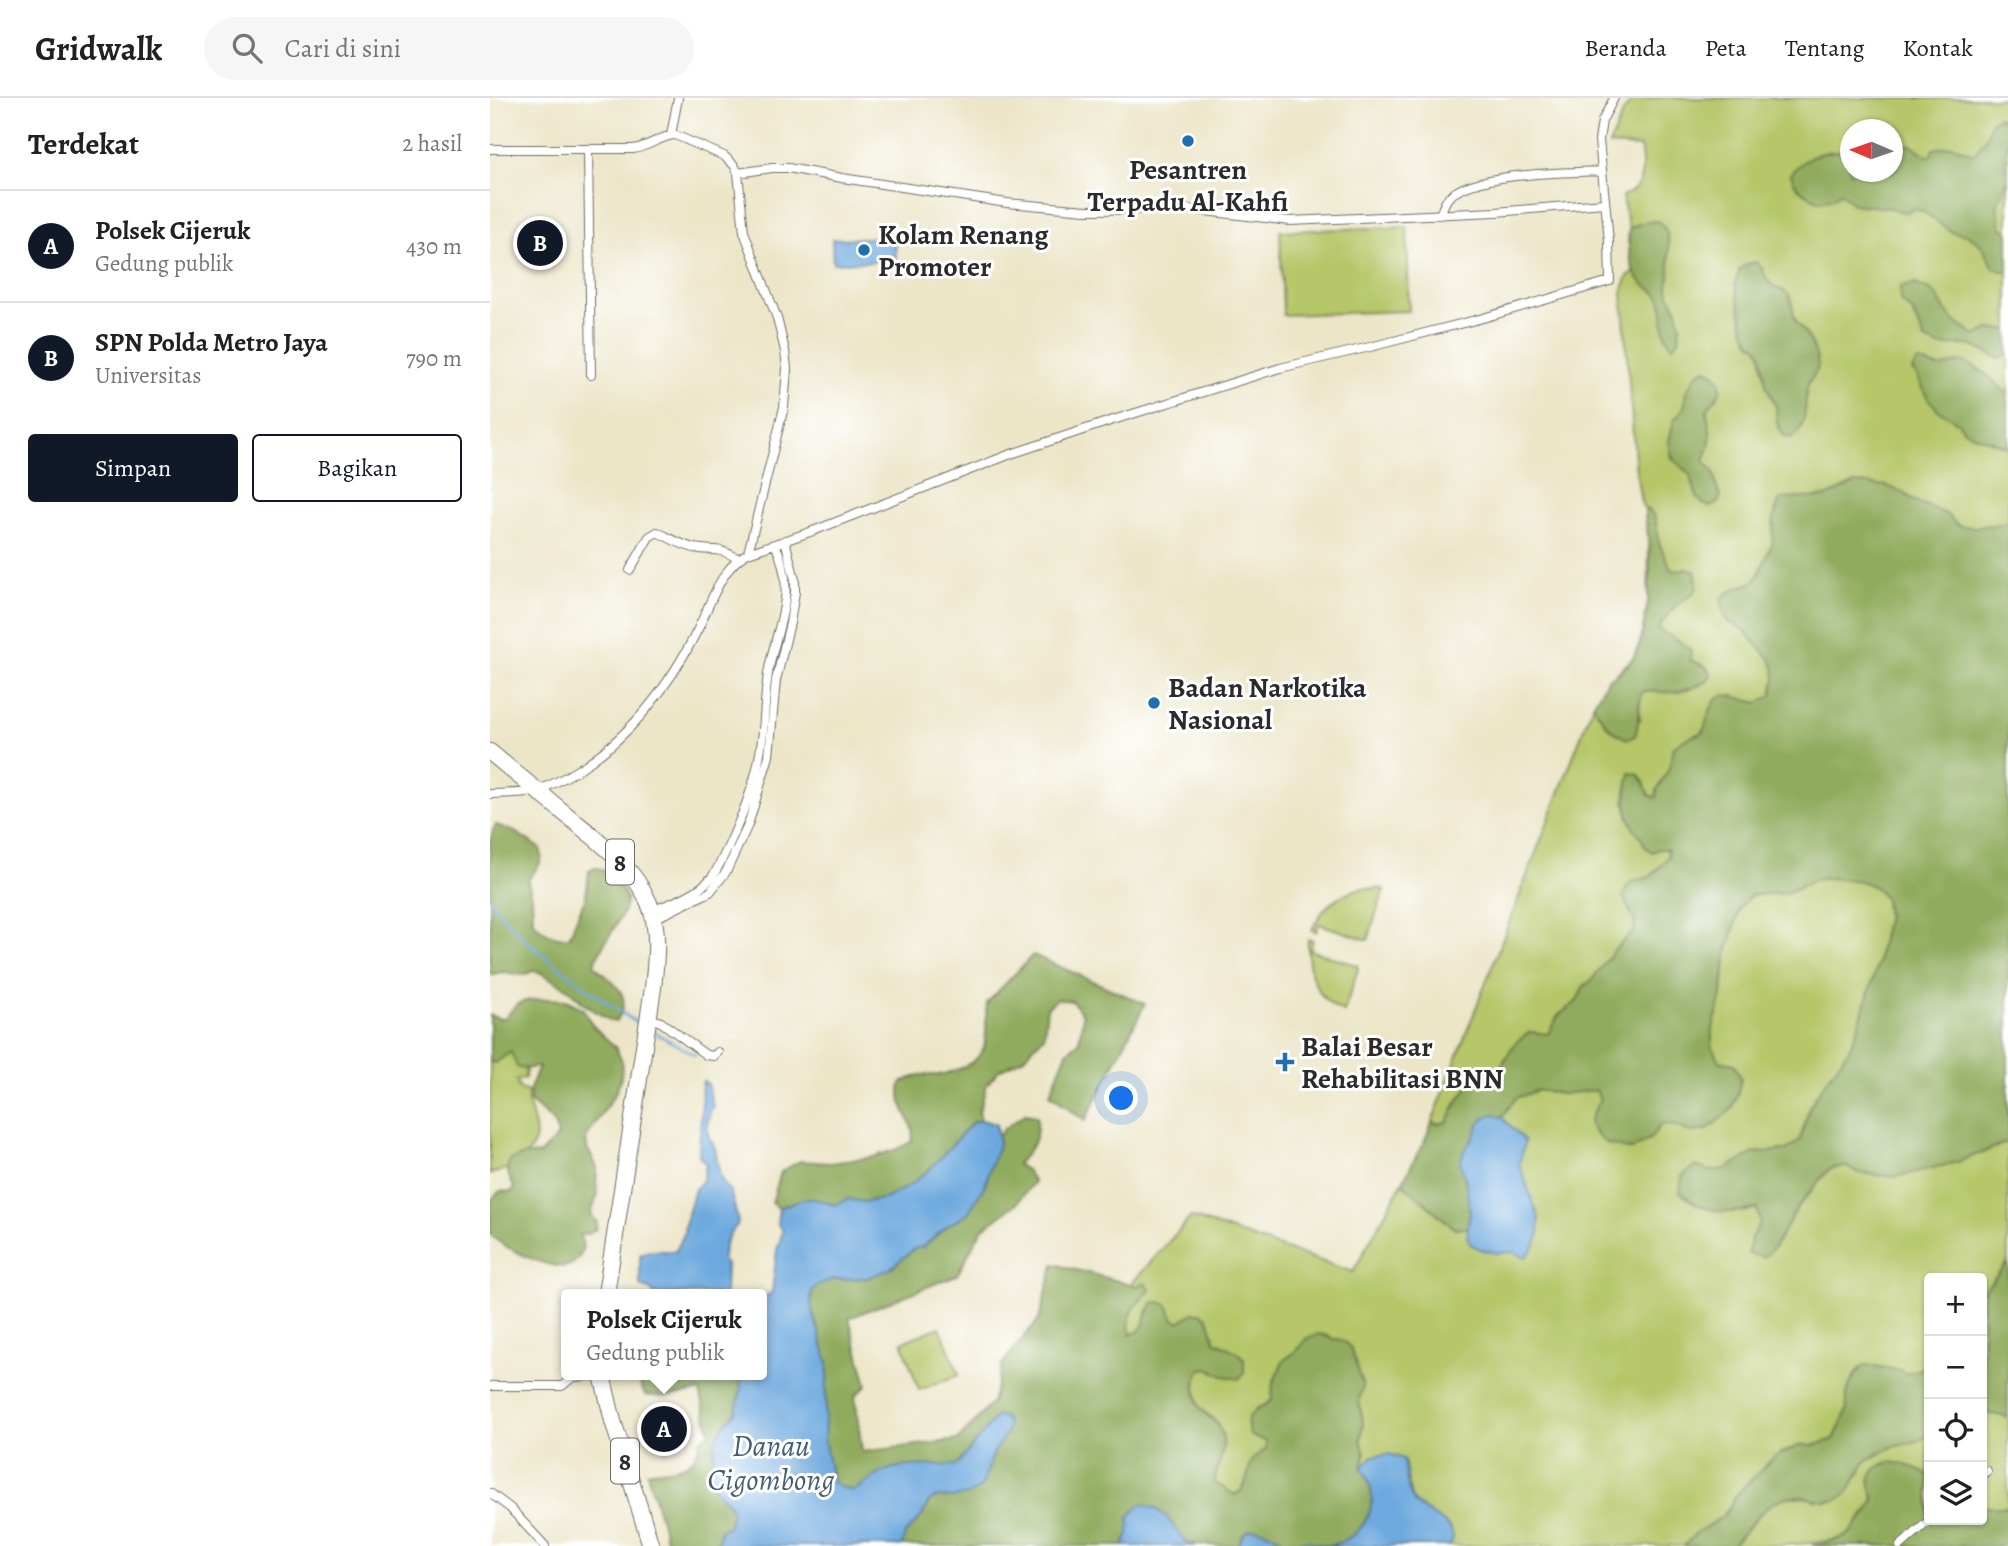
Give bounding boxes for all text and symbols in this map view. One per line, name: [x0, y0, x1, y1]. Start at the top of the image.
search box: [204, 17, 694, 80]
text: Gridwalk: [35, 26, 162, 71]
icon: search: [228, 29, 266, 67]
text: Cari di sini: [284, 31, 401, 66]
text: Beranda: [1584, 32, 1667, 64]
text: Peta: [1705, 32, 1747, 64]
text: Tentang: [1785, 32, 1865, 64]
text: Kontak: [1903, 32, 1973, 64]
north arrow: [1840, 119, 1903, 182]
text: Terdekat: [28, 124, 139, 164]
text: 2 hasil: [402, 128, 462, 159]
marker: Pesantren Terpadu Al-Kahfi: [1180, 133, 1196, 149]
place label: Pesantren Terpadu Al-Kahfi: [1088, 151, 1288, 221]
text: Polsek Cijeruk: [95, 213, 250, 248]
place label: Kolam Renang Promoter: [878, 216, 1049, 286]
pin: B: [517, 217, 563, 269]
text: A: [44, 231, 58, 262]
text: 430 m: [406, 231, 462, 262]
marker: Kolam Renang Promoter: [856, 242, 872, 258]
text: Gedung publik: [95, 248, 233, 279]
text: SPN Polda Metro Jaya: [95, 325, 328, 360]
text: B: [44, 343, 58, 374]
text: 790 m: [406, 343, 462, 374]
text: Universitas: [95, 360, 202, 391]
button: Simpan: [28, 434, 238, 502]
button: Bagikan: [252, 434, 462, 502]
place label: Badan Narkotika Nasional: [1168, 669, 1367, 739]
marker: Badan Narkotika Nasional: [1146, 695, 1162, 711]
road number: 8: [606, 840, 634, 884]
place label: Balai Besar Rehabilitasi BNN: [1301, 1028, 1503, 1098]
marker: Balai Besar Rehabilitasi BNN: [1275, 1052, 1295, 1072]
your location: [1104, 1081, 1138, 1115]
map controls: [1924, 1273, 1987, 1525]
button: +: [1924, 1273, 1987, 1336]
popup: [561, 1289, 767, 1380]
text: Polsek Cijeruk: [586, 1302, 742, 1337]
button: −: [1924, 1336, 1987, 1399]
text: Gedung publik: [586, 1337, 725, 1368]
button: locate: [1924, 1399, 1987, 1462]
pin: A: [641, 1403, 687, 1455]
water label: Danau Cigombong: [708, 1426, 835, 1500]
road number: 8: [611, 1438, 639, 1484]
button: layers: [1924, 1462, 1987, 1525]

